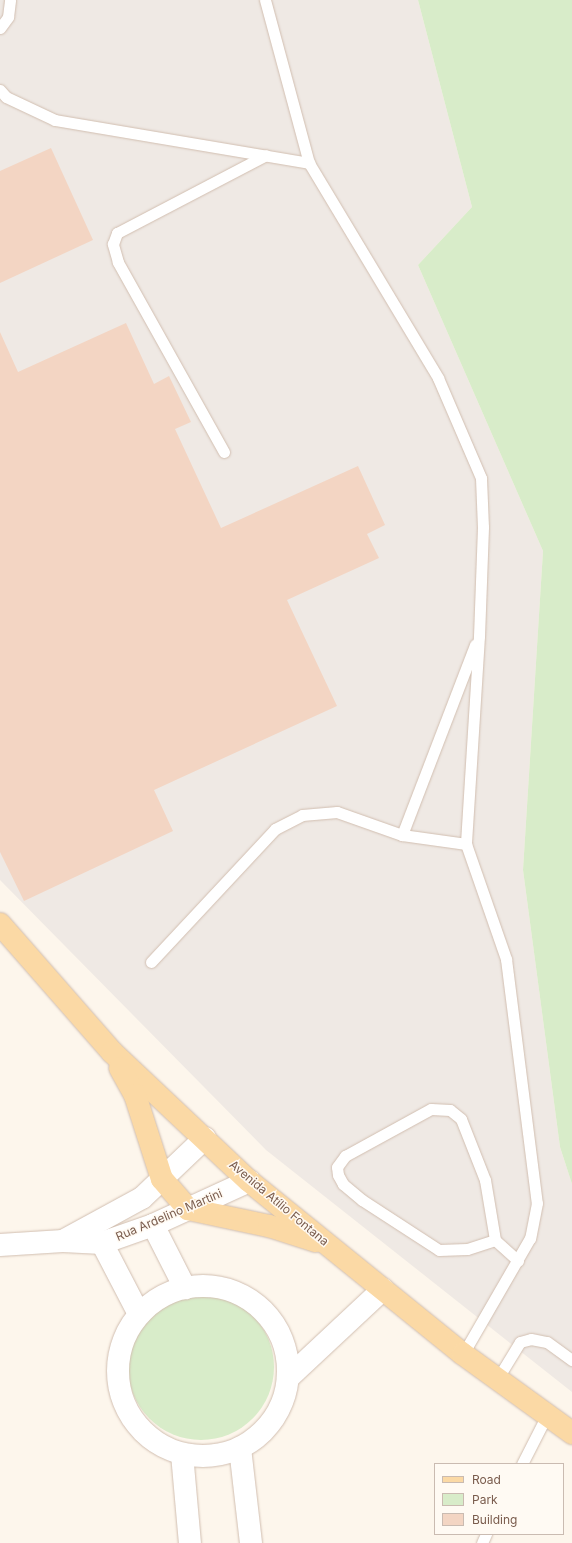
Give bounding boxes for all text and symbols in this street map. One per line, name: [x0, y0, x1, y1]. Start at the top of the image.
street label: Avenida Atílio Fontana: [226, 1157, 332, 1249]
street label: Rua Ardelino Martini: [114, 1186, 224, 1244]
legend: [434, 1463, 564, 1535]
text: Road: [472, 1472, 501, 1487]
text: Park: [472, 1492, 498, 1507]
text: Building: [472, 1512, 517, 1527]

